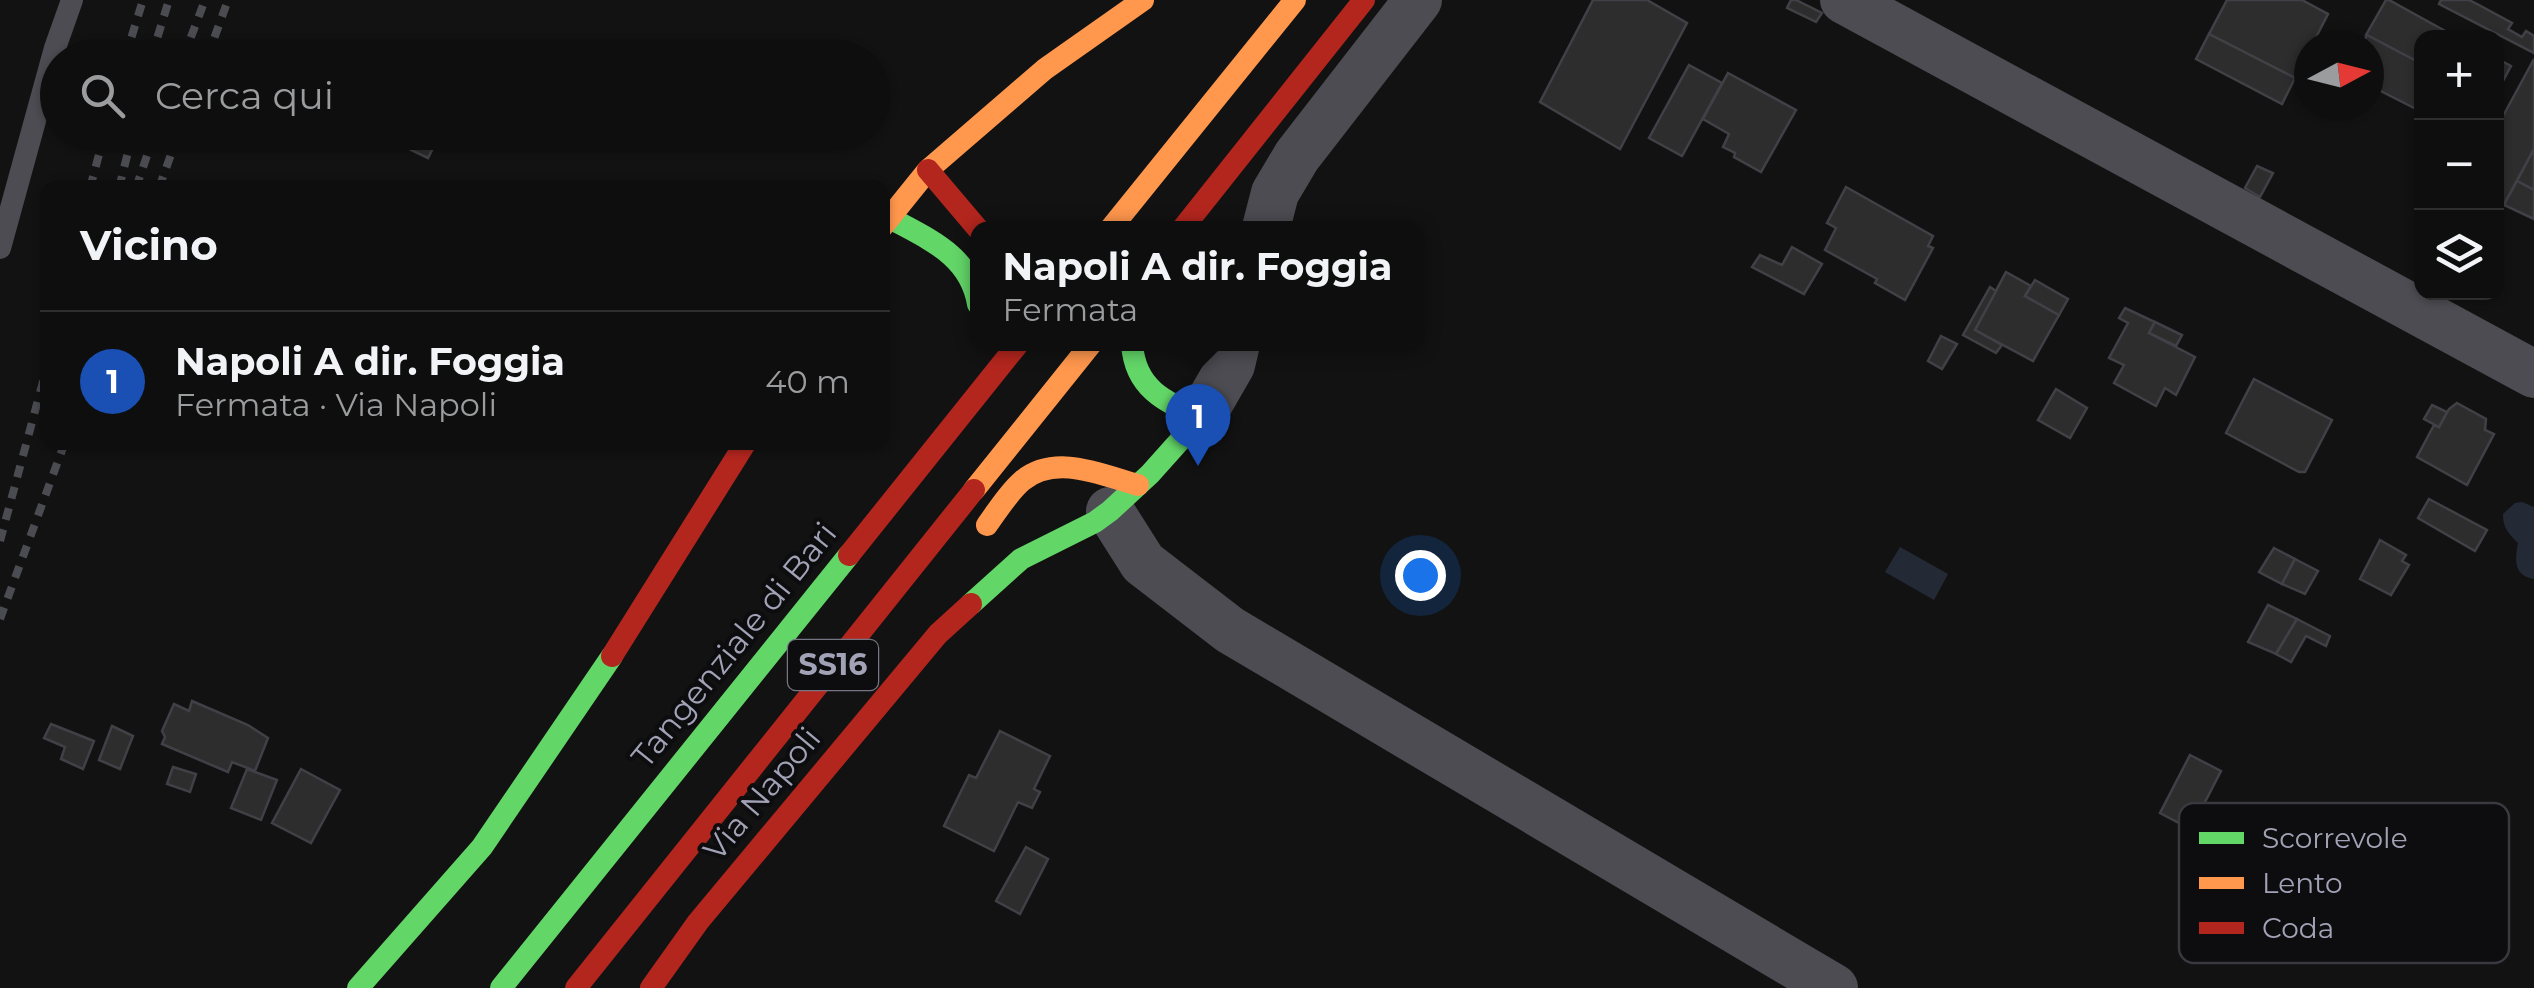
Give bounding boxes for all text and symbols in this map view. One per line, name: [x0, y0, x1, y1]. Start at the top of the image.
north arrow: [2294, 30, 2384, 120]
map controls: [2414, 30, 2504, 300]
button: +: [2414, 30, 2504, 120]
search box: [40, 40, 890, 150]
icon: search: [75, 68, 130, 123]
text: Cerca qui: [155, 72, 334, 119]
button: −: [2414, 120, 2504, 210]
button: layers: [2414, 210, 2504, 300]
text: Vicino: [80, 219, 218, 271]
popup: [970, 221, 1425, 351]
text: Napoli A dir. Foggia: [1003, 243, 1392, 290]
text: Fermata: [1003, 290, 1138, 329]
text: Napoli A dir. Foggia: [175, 338, 565, 385]
text: 1: [106, 362, 119, 401]
text: 40 m: [765, 362, 850, 401]
pin: 1: [1166, 384, 1230, 466]
text: Fermata · Via Napoli: [175, 385, 497, 424]
street label: Tangenziale di Bari: [623, 514, 844, 775]
your location: [1395, 550, 1446, 601]
road number: SS16: [788, 640, 878, 690]
street label: Via Napoli: [695, 719, 828, 868]
legend: [2179, 803, 2509, 963]
text: Scorrevole: [2262, 821, 2408, 855]
text: Lento: [2262, 866, 2343, 900]
text: Coda: [2262, 911, 2334, 945]

